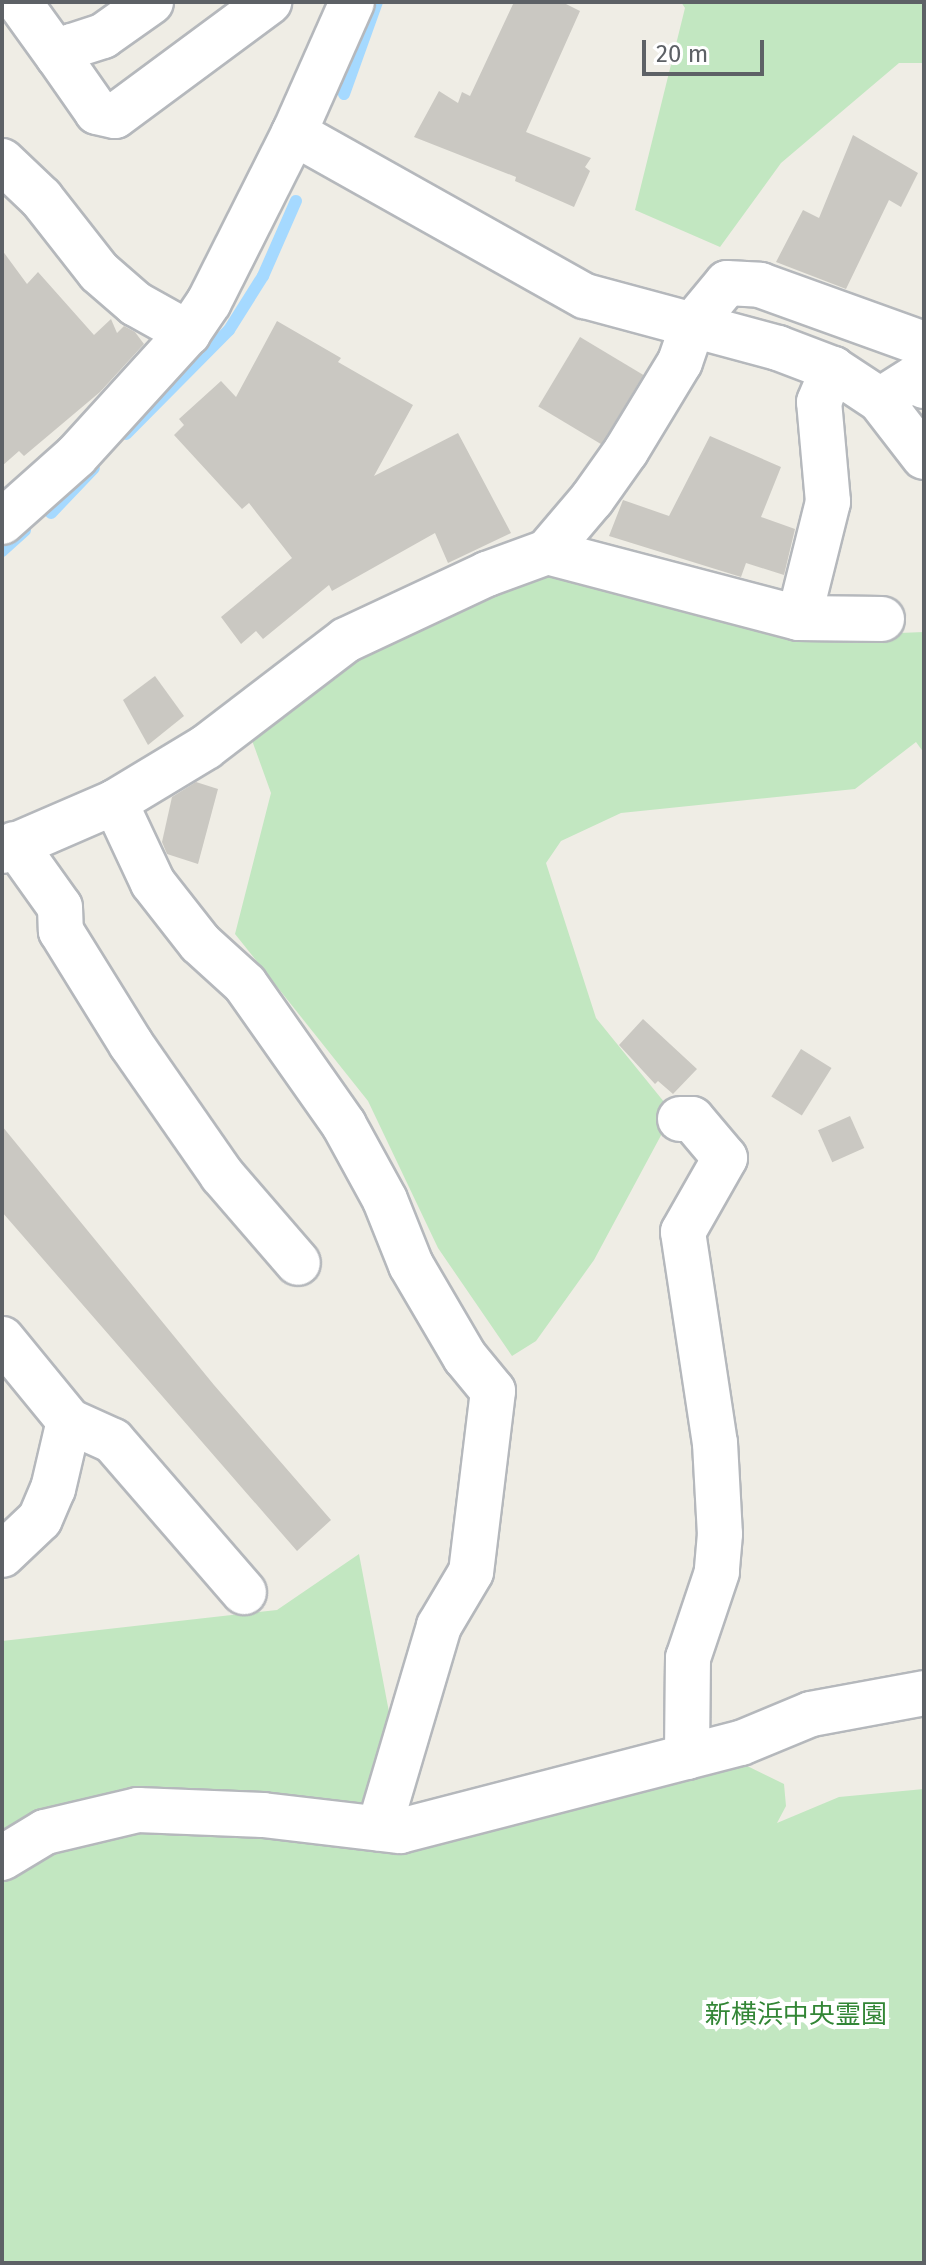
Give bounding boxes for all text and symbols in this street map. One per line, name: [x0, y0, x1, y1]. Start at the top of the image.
scale bar: [646, 24, 768, 74]
text: 20 m: [656, 40, 708, 68]
park label: 新横浜中央霊園: [705, 1999, 887, 2031]

